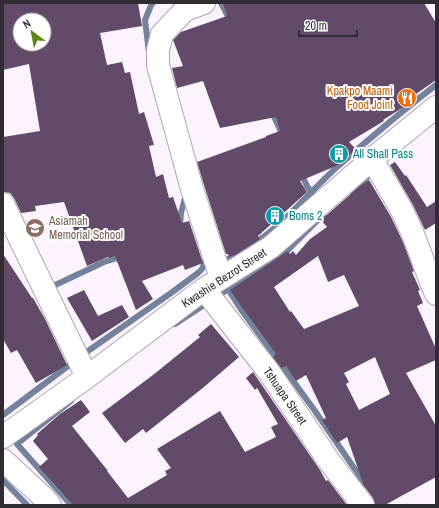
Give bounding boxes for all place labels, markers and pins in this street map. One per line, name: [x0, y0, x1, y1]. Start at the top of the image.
place label: Kpakpo Maami Food Joint: [327, 83, 393, 113]
restaurant icon: Kpakpo Maami Food Joint: [396, 87, 418, 109]
building icon: All Shall Pass: [328, 143, 350, 165]
place label: All Shall Pass: [352, 146, 413, 162]
building icon: Boms 2: [264, 205, 286, 227]
place label: Boms 2: [289, 208, 322, 224]
place label: Asiamah Memorial School: [48, 213, 123, 243]
school or university icon: Asiamah Memorial School: [24, 217, 46, 239]

